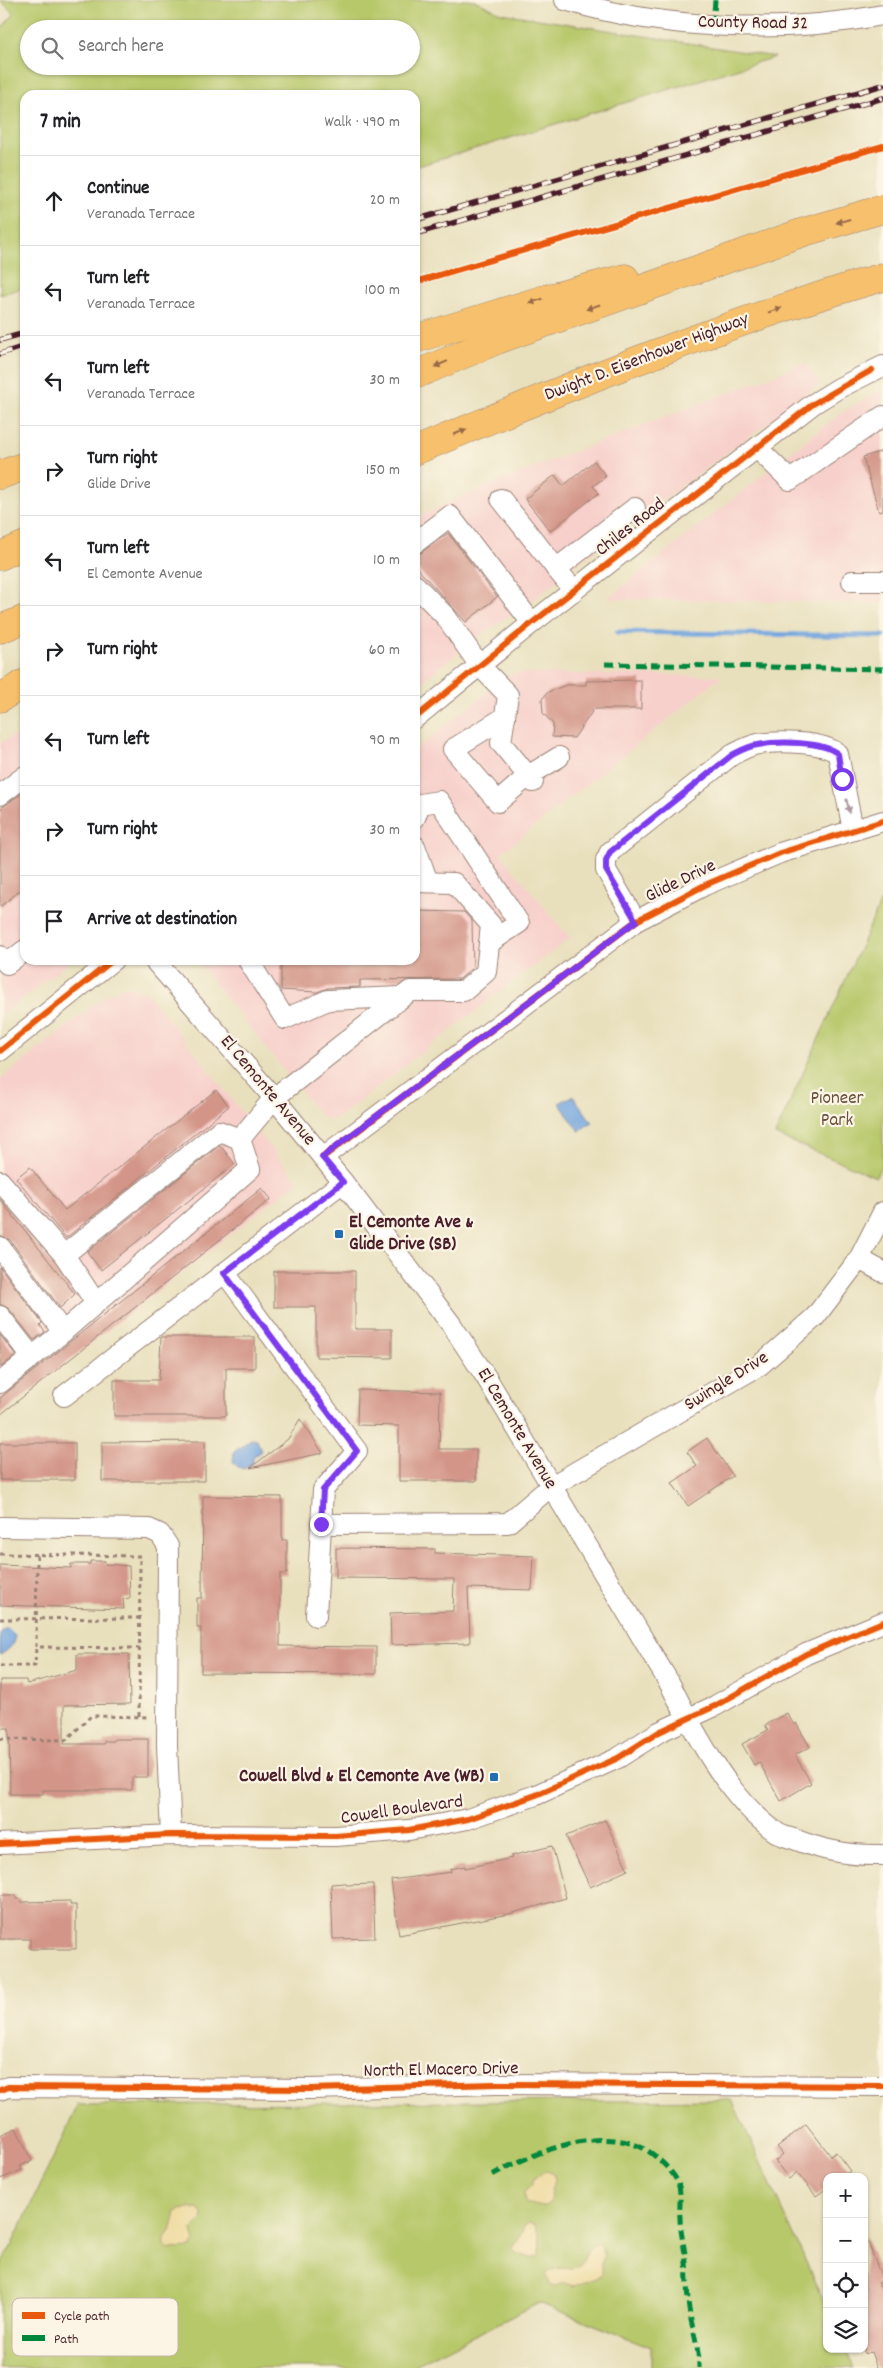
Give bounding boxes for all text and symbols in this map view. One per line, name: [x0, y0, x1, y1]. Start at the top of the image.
street label: County Road 32: [698, 10, 808, 38]
search box: [20, 20, 420, 75]
icon: search: [38, 34, 66, 62]
text: Search here: [78, 34, 164, 61]
text: 7 min: [40, 108, 81, 138]
text: Walk · 490 m: [325, 111, 400, 134]
text: Continue: [87, 176, 149, 203]
icon: ahead: [40, 187, 68, 215]
text: 20 m: [370, 189, 400, 212]
text: Veranada Terrace: [87, 203, 195, 226]
one-way arrow: [836, 217, 851, 225]
text: Turn left: [87, 266, 150, 293]
icon: left: [40, 277, 68, 305]
text: 100 m: [364, 279, 400, 302]
text: Veranada Terrace: [87, 293, 195, 316]
one-way arrow: [529, 298, 544, 306]
one-way arrow: [585, 303, 600, 311]
street label: Dwight D. Eisenhower Highway: [541, 306, 753, 409]
one-way arrow: [767, 306, 782, 313]
text: Turn left: [87, 356, 150, 383]
one-way arrow: [434, 361, 448, 369]
icon: left: [40, 367, 68, 395]
text: 30 m: [370, 369, 400, 392]
text: Veranada Terrace: [87, 383, 195, 406]
one-way arrow: [453, 427, 467, 435]
text: Turn right: [87, 446, 158, 473]
icon: right: [40, 457, 68, 485]
text: 150 m: [366, 459, 400, 482]
text: Glide Drive: [87, 473, 151, 496]
street label: Chiles Road: [590, 492, 672, 564]
text: Turn left: [87, 536, 150, 563]
icon: left: [40, 547, 68, 575]
text: 10 m: [373, 549, 400, 572]
text: El Cemonte Avenue: [87, 563, 203, 586]
icon: right: [40, 637, 68, 665]
text: Turn right: [87, 637, 158, 664]
text: 60 m: [369, 639, 400, 662]
icon: left: [40, 727, 68, 755]
text: Turn left: [87, 727, 150, 754]
text: 90 m: [369, 729, 400, 752]
route start: [831, 768, 854, 791]
one-way arrow: [844, 799, 852, 814]
icon: right: [40, 817, 68, 845]
text: Turn right: [87, 817, 158, 844]
text: 30 m: [370, 819, 400, 842]
street label: Glide Drive: [641, 853, 721, 911]
icon: arrive: [40, 907, 68, 935]
text: Arrive at destination: [87, 907, 237, 934]
street label: El Cemonte Avenue: [213, 1030, 321, 1152]
park label: Pioneer Park: [810, 1086, 864, 1135]
place label: El Cemonte Ave & Glide Drive (SB): [349, 1210, 474, 1259]
marker: El Cemonte Ave & Glide Drive (SB): [333, 1228, 345, 1240]
street label: Swingle Drive: [680, 1345, 774, 1419]
street label: El Cemonte Avenue: [469, 1363, 563, 1495]
route end: [310, 1513, 333, 1536]
place label: Cowell Blvd & El Cemonte Ave (WB): [239, 1764, 484, 1791]
marker: Cowell Blvd & El Cemonte Ave (WB): [488, 1771, 500, 1783]
street label: Cowell Boulevard: [339, 1789, 465, 1833]
street label: North El Macero Drive: [363, 2056, 519, 2086]
map controls: [823, 2173, 868, 2353]
button: +: [823, 2173, 868, 2218]
button: −: [823, 2218, 868, 2263]
button: locate: [823, 2263, 868, 2308]
legend: [12, 2298, 178, 2356]
text: Cycle path: [54, 2307, 110, 2327]
button: layers: [823, 2308, 868, 2353]
text: Path: [54, 2330, 79, 2350]

